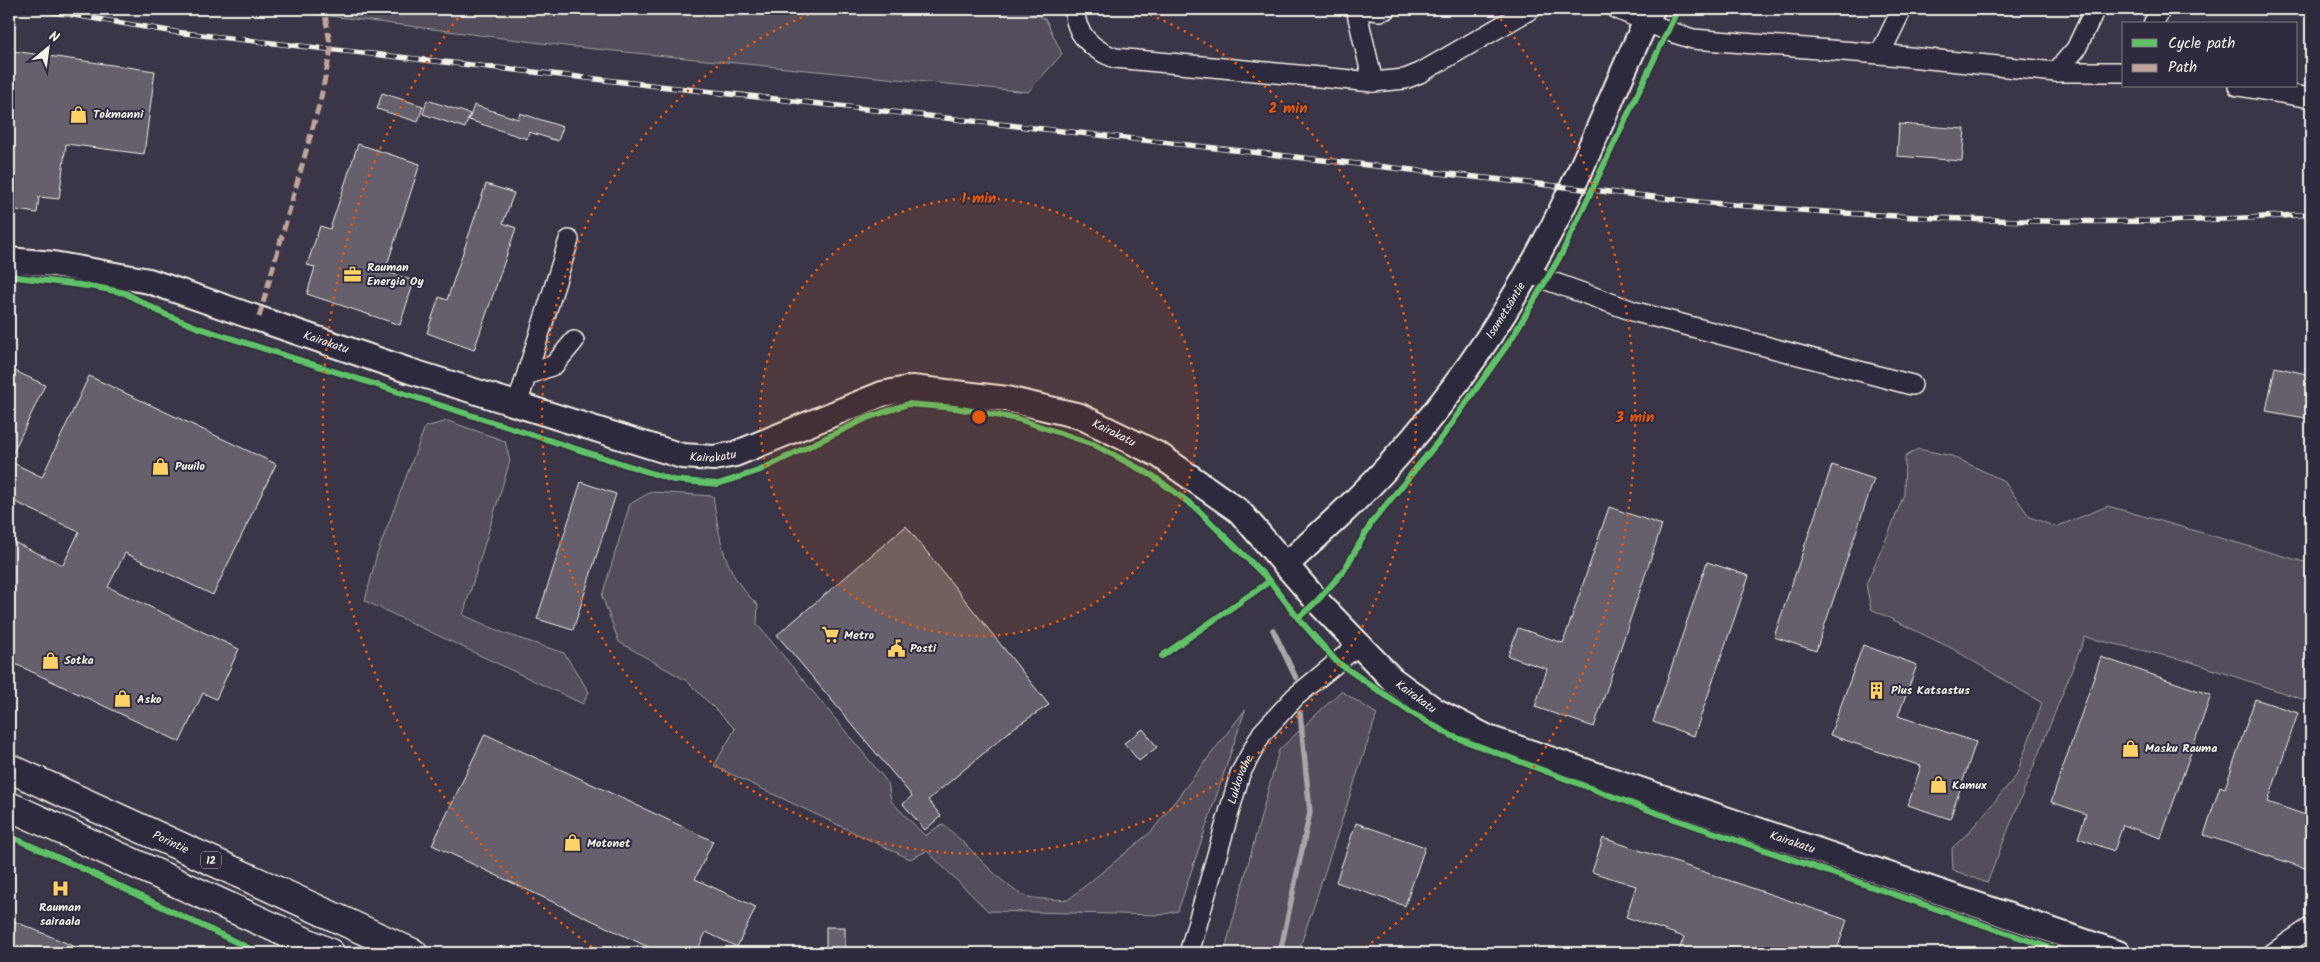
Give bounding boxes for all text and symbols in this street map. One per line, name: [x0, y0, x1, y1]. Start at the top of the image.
north arrow: [22, 22, 72, 72]
legend: [2122, 22, 2298, 88]
text: N: [45, 26, 63, 49]
text: Cycle path: [2168, 32, 2235, 56]
text: Path: [2168, 56, 2197, 80]
text: 2 min: [1268, 97, 1308, 121]
shop icon: Tokmanni: [69, 104, 89, 124]
place label: Tokmanni: [93, 105, 144, 124]
text: 1 min: [962, 187, 996, 211]
place label: Rauman Energia Oy: [367, 258, 425, 291]
office icon: Rauman Energia Oy: [343, 264, 363, 284]
street label: Isometsäntie: [1481, 278, 1531, 343]
street label: Kairakatu: [301, 326, 351, 359]
text: 3 min: [1615, 406, 1654, 430]
centre of rings: [970, 408, 988, 426]
street label: Kairakatu: [1088, 414, 1139, 452]
street label: Kairakatu: [689, 445, 738, 468]
shop icon: Puuilo: [151, 456, 171, 476]
place label: Puuilo: [175, 457, 206, 476]
supermarket icon: Metro: [820, 625, 840, 645]
place label: Metro: [844, 626, 875, 645]
public building icon: Posti: [886, 638, 906, 658]
place label: Posti: [910, 639, 937, 658]
shop icon: Sotka: [40, 650, 60, 670]
place label: Sotka: [64, 651, 94, 670]
street label: Kairakatu: [1391, 675, 1441, 719]
building icon: Plus Katsastus: [1867, 680, 1887, 700]
place label: Plus Katsastus: [1891, 681, 1970, 700]
shop icon: Asko: [113, 689, 133, 709]
place label: Asko: [137, 690, 162, 709]
shop icon: Masku Rauma: [2121, 738, 2141, 758]
place label: Masku Rauma: [2145, 739, 2217, 758]
street label: Lukkovahe: [1223, 751, 1259, 806]
shop icon: Kamux: [1928, 775, 1948, 795]
place label: Kamux: [1952, 776, 1987, 795]
street label: Porintie: [149, 826, 192, 859]
street label: Kairakatu: [1767, 826, 1818, 859]
shop icon: Motonet: [563, 833, 583, 853]
place label: Motonet: [587, 834, 631, 853]
road number: 12: [201, 852, 221, 868]
hospital icon: Rauman sairaala: [50, 878, 70, 898]
place label: Rauman sairaala: [39, 898, 81, 931]

